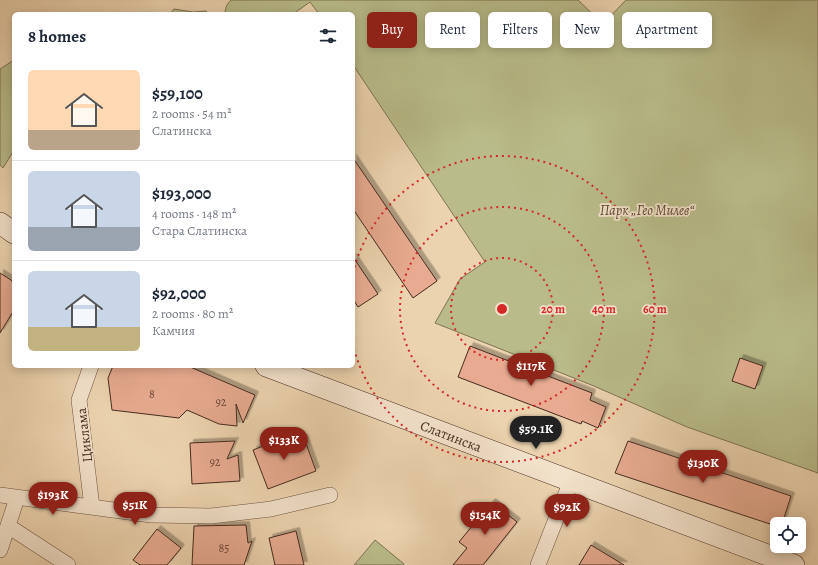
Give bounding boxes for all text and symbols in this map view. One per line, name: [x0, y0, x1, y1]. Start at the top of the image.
chip: Buy: [367, 12, 417, 48]
chip: Rent: [425, 12, 480, 48]
chip: Filters: [488, 12, 552, 48]
chip: New: [560, 12, 614, 48]
chip: Apartment: [622, 12, 712, 48]
text: 8 homes: [28, 25, 86, 48]
icon: filters: [317, 25, 339, 47]
text: $59,100: [152, 82, 203, 105]
icon: home: [60, 86, 108, 134]
text: 2 rooms · 54 m²: [152, 105, 231, 122]
text: Слатинска: [152, 122, 212, 139]
text: $193,000: [152, 182, 211, 205]
icon: home: [60, 187, 108, 235]
park label: Парк „Гео Милев“: [600, 201, 695, 220]
text: 4 rooms · 148 m²: [152, 205, 236, 222]
text: Стара Слатинска: [152, 222, 247, 239]
text: $92,000: [152, 282, 206, 305]
icon: home: [60, 287, 108, 335]
text: 20 m: [541, 301, 565, 317]
text: 40 m: [592, 301, 616, 317]
text: 60 m: [643, 301, 667, 317]
centre of rings: [495, 302, 509, 316]
text: 2 rooms · 80 m²: [152, 305, 233, 322]
text: Камчия: [152, 322, 195, 339]
pin: $117K: [503, 353, 559, 387]
text: $117K: [516, 357, 546, 374]
house number: 8: [149, 386, 155, 402]
house number: 92: [215, 394, 227, 410]
street label: Циклама: [72, 406, 97, 463]
street label: Слатинска: [417, 416, 485, 457]
pin: $59.1K: [503, 416, 569, 450]
text: $59.1K: [519, 420, 553, 437]
pin: $133K: [256, 427, 312, 461]
text: $133K: [269, 431, 299, 448]
pin: $130K: [675, 450, 731, 484]
house number: 92: [209, 454, 221, 470]
text: $130K: [687, 454, 719, 471]
pin: $193K: [25, 482, 81, 516]
text: $193K: [38, 486, 68, 503]
pin: $51K: [111, 492, 159, 526]
pin: $92K: [543, 494, 591, 528]
text: $51K: [123, 496, 147, 513]
text: $92K: [554, 498, 580, 515]
pin: $154K: [457, 502, 513, 536]
text: $154K: [470, 506, 500, 523]
map controls: [770, 517, 806, 553]
button: locate: [770, 517, 806, 553]
house number: 85: [219, 540, 229, 556]

